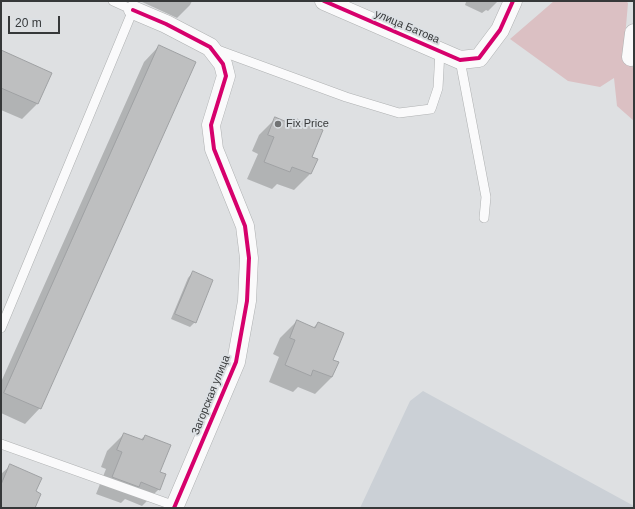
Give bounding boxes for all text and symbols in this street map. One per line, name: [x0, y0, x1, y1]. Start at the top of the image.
street label: улица Батова: [373, 7, 441, 47]
scale bar: [10, 8, 62, 34]
text: 20 m: [15, 16, 42, 30]
place label: Fix Price: [286, 117, 329, 131]
marker: Fix Price: [273, 119, 283, 129]
street label: Загорская улица: [189, 353, 233, 437]

